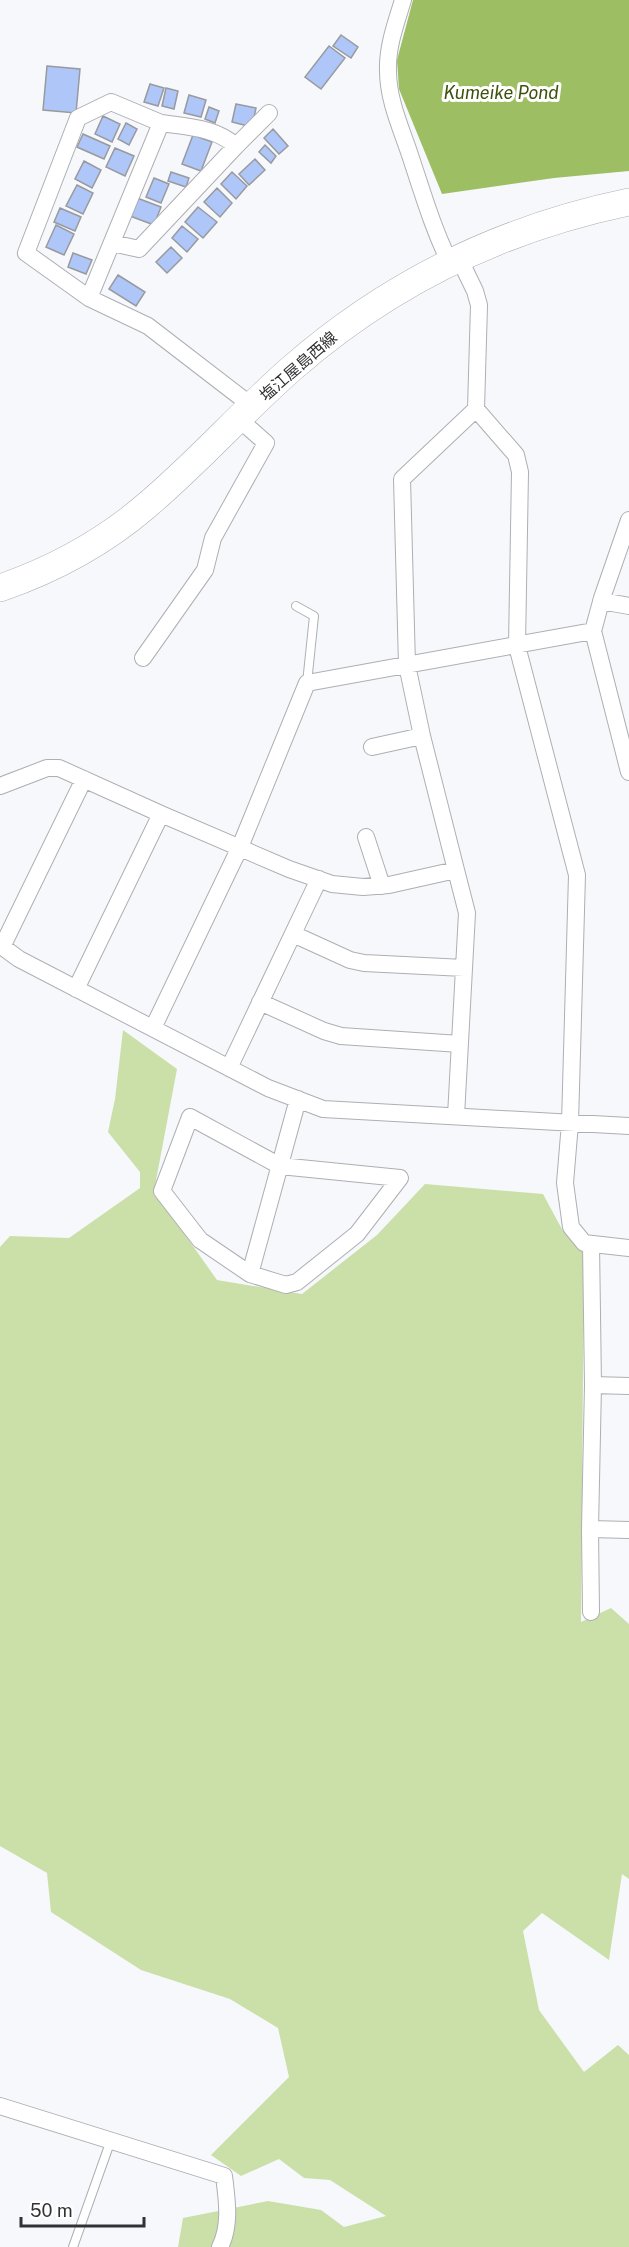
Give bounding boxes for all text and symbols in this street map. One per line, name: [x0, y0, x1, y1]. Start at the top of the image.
water label: Kumeike Pond: [443, 82, 559, 103]
street label: 塩江屋島西線: [256, 328, 341, 405]
scale bar: [21, 2190, 144, 2228]
text: 50 m: [30, 2200, 73, 2221]

